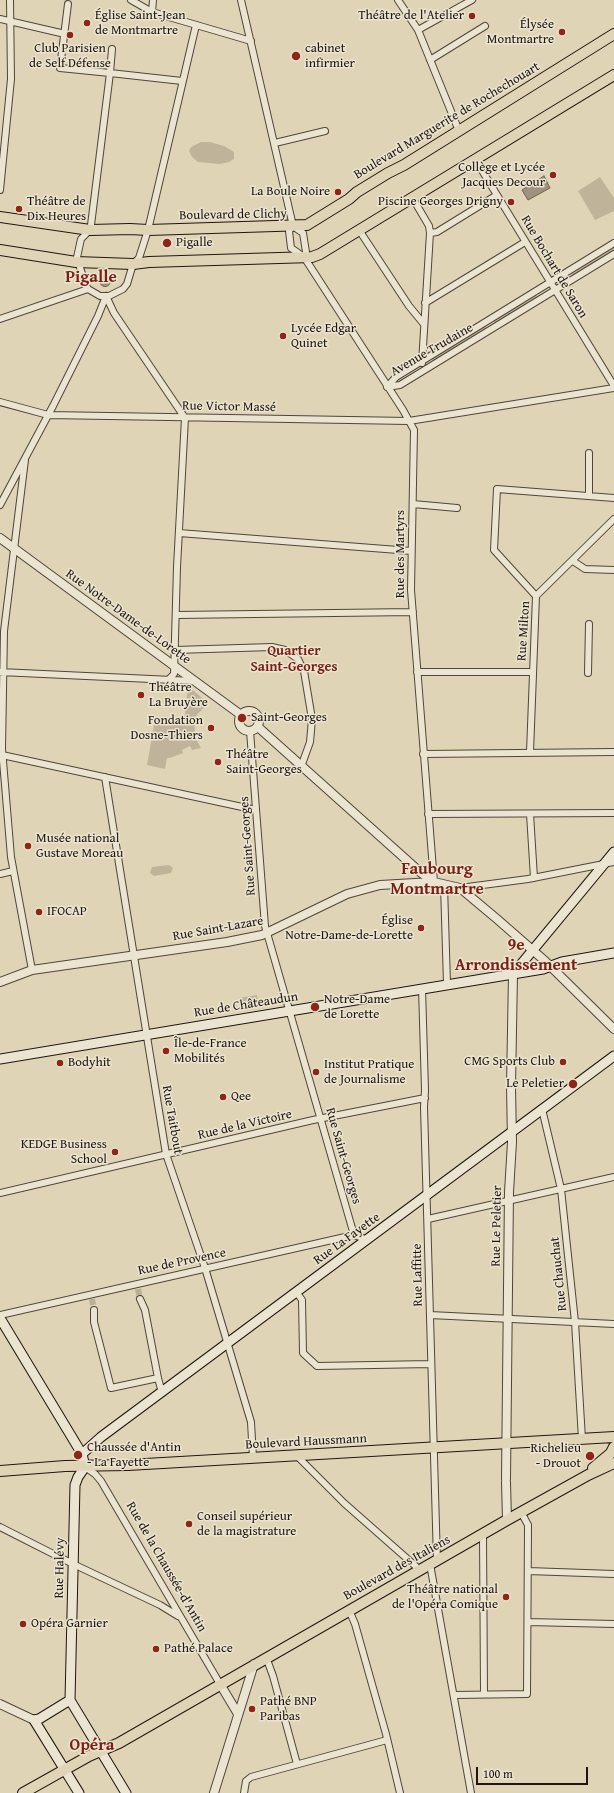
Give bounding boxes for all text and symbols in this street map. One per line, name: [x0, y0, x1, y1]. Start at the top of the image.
place label: Église Saint-Jean de Montmartre: [95, 8, 186, 39]
place label: Théâtre de l'Atelier: [358, 8, 464, 24]
marker: Théâtre de l'Atelier: [467, 11, 477, 21]
place label: Élysée Montmartre: [487, 17, 554, 48]
marker: Église Saint-Jean de Montmartre: [82, 18, 92, 28]
marker: Élysée Montmartre: [557, 27, 567, 37]
marker: Club Parisien de Self Défense: [65, 30, 75, 40]
place label: Club Parisien de Self Défense: [29, 41, 111, 72]
place label: cabinet infirmier: [305, 41, 355, 72]
marker: cabinet infirmier: [290, 50, 302, 62]
street label: Boulevard Marguerite de Rochechouart: [351, 59, 543, 183]
place label: Collège et Lycée Jacques Decour: [458, 160, 545, 191]
marker: Collège et Lycée Jacques Decour: [548, 170, 558, 180]
place label: La Boule Noire: [251, 184, 330, 200]
marker: La Boule Noire: [333, 187, 343, 197]
place label: Théâtre de Dix Heures: [27, 194, 86, 225]
place label: Piscine Georges Drigny: [378, 194, 503, 210]
marker: Piscine Georges Drigny: [506, 197, 516, 207]
marker: Théâtre de Dix Heures: [14, 204, 24, 214]
street label: Boulevard de Clichy: [179, 206, 287, 224]
street label: Rue Bochart de Saron: [517, 213, 591, 321]
place label: Pigalle: [176, 235, 213, 251]
marker: Pigalle: [161, 237, 173, 249]
district label: Pigalle: [65, 268, 117, 288]
street label: Avenue Trudaine: [388, 320, 476, 380]
place label: Lycée Edgar Quinet: [291, 321, 356, 352]
marker: Lycée Edgar Quinet: [278, 331, 288, 341]
street label: Rue Victor Massé: [182, 398, 276, 416]
street label: Rue des Martyrs: [393, 510, 409, 598]
street label: Rue Notre-Dame-de-Lorette: [62, 566, 194, 668]
street label: Rue Milton: [514, 601, 534, 661]
district label: Quartier Saint-Georges: [250, 643, 338, 676]
place label: Théâtre La Bruyère: [149, 680, 208, 711]
marker: Théâtre La Bruyère: [136, 690, 146, 700]
place label: Saint-Georges: [251, 710, 327, 726]
marker: Saint-Georges: [236, 712, 248, 724]
place label: Fondation Dosne-Thiers: [131, 713, 203, 744]
marker: Fondation Dosne-Thiers: [206, 723, 216, 733]
place label: Théâtre Saint-Georges: [226, 747, 302, 778]
marker: Théâtre Saint-Georges: [213, 757, 223, 767]
street label: Rue Saint-Georges: [237, 796, 259, 896]
place label: Musée national Gustave Moreau: [36, 831, 123, 862]
marker: Musée national Gustave Moreau: [23, 841, 33, 851]
district label: Faubourg Montmartre: [390, 860, 484, 900]
place label: IFOCAP: [47, 904, 87, 920]
marker: IFOCAP: [34, 907, 44, 917]
street label: Rue Saint-Lazare: [172, 913, 264, 945]
place label: Église Notre-Dame-de-Lorette: [285, 913, 413, 944]
marker: Église Notre-Dame-de-Lorette: [416, 923, 426, 933]
district label: 9e Arrondissement: [455, 936, 577, 976]
street label: Rue de Châteaudun: [193, 989, 299, 1021]
place label: Notre-Dame de Lorette: [324, 992, 390, 1023]
marker: Notre-Dame de Lorette: [309, 1001, 321, 1013]
place label: Île-de-France Mobilités: [174, 1036, 247, 1067]
marker: Île-de-France Mobilités: [161, 1046, 171, 1056]
place label: CMG Sports Club: [464, 1054, 555, 1070]
place label: Bodyhit: [68, 1055, 111, 1071]
place label: Institut Pratique de Journalisme: [324, 1057, 414, 1088]
marker: CMG Sports Club: [558, 1057, 568, 1067]
marker: Bodyhit: [55, 1058, 65, 1068]
marker: Institut Pratique de Journalisme: [311, 1067, 321, 1077]
place label: Le Peletier: [506, 1076, 564, 1092]
marker: Le Peletier: [567, 1078, 579, 1090]
street label: Rue Taitbout: [158, 1084, 186, 1156]
place label: Qee: [231, 1089, 251, 1105]
marker: Qee: [218, 1092, 228, 1102]
street label: Rue Saint-Georges: [322, 1106, 364, 1206]
street label: Rue de la Victoire: [196, 1107, 294, 1143]
place label: KEDGE Business School: [21, 1137, 107, 1168]
marker: KEDGE Business School: [110, 1147, 120, 1157]
street label: Rue Le Peletier: [488, 1185, 506, 1267]
street label: Rue La Fayette: [311, 1210, 383, 1268]
street label: Rue Chauchat: [547, 1236, 571, 1312]
street label: Rue Laffitte: [410, 1243, 426, 1307]
street label: Rue de Provence: [137, 1245, 227, 1279]
street label: Boulevard Haussmann: [245, 1431, 367, 1453]
place label: Chaussée d'Antin - La Fayette: [87, 1440, 181, 1471]
place label: Richelieu - Drouot: [530, 1441, 581, 1472]
marker: Chaussée d'Antin - La Fayette: [72, 1449, 84, 1461]
marker: Richelieu - Drouot: [584, 1450, 596, 1462]
street label: Rue de la Chaussée-d'Antin: [122, 1499, 210, 1635]
place label: Conseil supérieur de la magistrature: [197, 1509, 296, 1540]
marker: Conseil supérieur de la magistrature: [184, 1519, 194, 1529]
street label: Boulevard des Italiens: [341, 1532, 453, 1604]
street label: Rue Halévy: [52, 1537, 68, 1599]
place label: Théâtre national de l'Opéra Comique: [392, 1582, 498, 1613]
marker: Théâtre national de l'Opéra Comique: [501, 1592, 511, 1602]
place label: Opéra Garnier: [31, 1616, 108, 1632]
marker: Opéra Garnier: [18, 1619, 28, 1629]
place label: Pathé Palace: [164, 1641, 233, 1657]
marker: Pathé Palace: [151, 1644, 161, 1654]
place label: Pathé BNP Paribas: [260, 1694, 317, 1725]
marker: Pathé BNP Paribas: [247, 1704, 257, 1714]
district label: Opéra: [69, 1736, 115, 1756]
scale bar: [478, 1759, 590, 1785]
text: 100 m: [483, 1765, 513, 1782]

